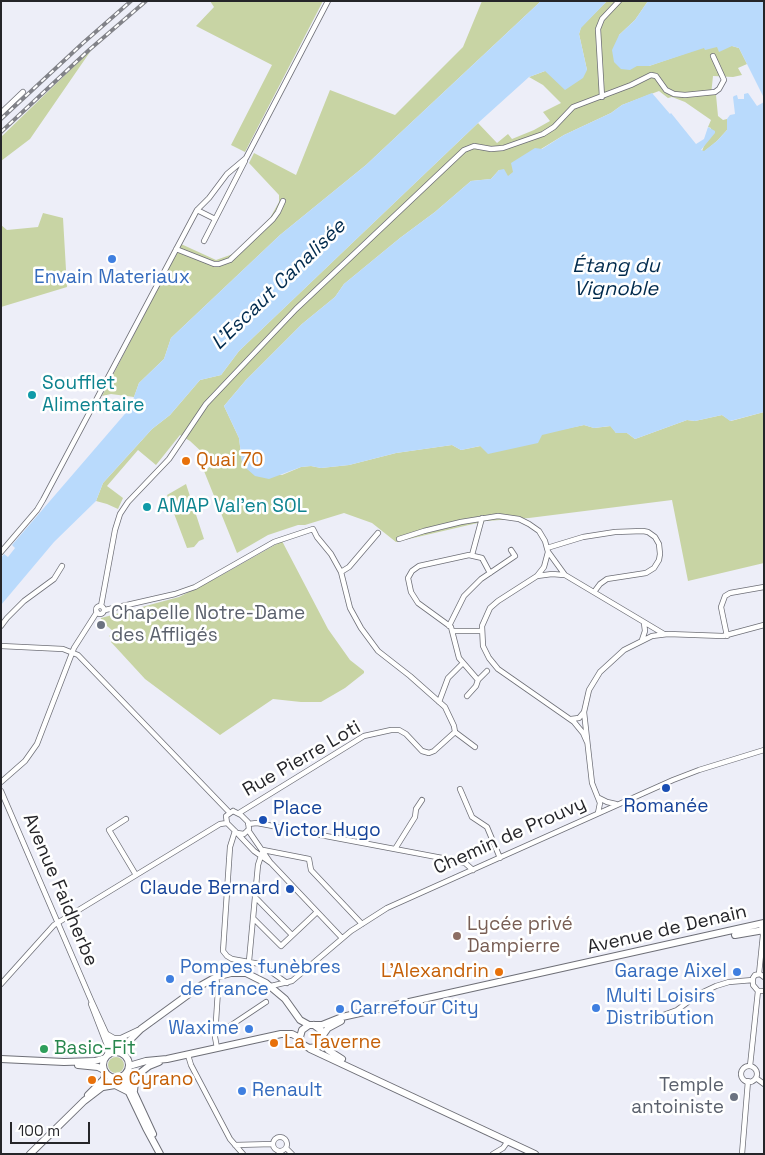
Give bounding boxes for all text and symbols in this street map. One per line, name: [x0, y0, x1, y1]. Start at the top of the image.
water label: L'Escaut Canalisée: [207, 215, 351, 355]
marker: Envain Materiaux: [106, 253, 118, 265]
water label: Étang du Vignoble: [572, 255, 660, 302]
place label: Envain Materiaux: [34, 267, 190, 289]
place label: Soufflet Alimentaire: [42, 373, 145, 417]
marker: Soufflet Alimentaire: [26, 389, 38, 401]
place label: Quai 70: [196, 450, 264, 472]
marker: Quai 70: [180, 455, 192, 467]
place label: AMAP Val'en SOL: [157, 496, 307, 518]
marker: AMAP Val'en SOL: [141, 501, 153, 513]
place label: Chapelle Notre-Dame des Affligés: [111, 603, 305, 647]
marker: Chapelle Notre-Dame des Affligés: [95, 619, 107, 631]
street label: Rue Pierre Loti: [239, 716, 365, 802]
marker: Romanée: [660, 782, 672, 794]
street label: Chemin de Prouvy: [430, 792, 590, 880]
place label: Romanée: [623, 796, 709, 818]
place label: Place Victor Hugo: [273, 798, 381, 842]
street label: Avenue Faidherbe: [18, 810, 102, 970]
marker: Place Victor Hugo: [257, 814, 269, 826]
place label: Claude Bernard: [140, 878, 280, 900]
marker: Claude Bernard: [284, 883, 296, 895]
street label: Avenue de Denain: [585, 901, 749, 959]
place label: Lycée privé Dampierre: [467, 914, 573, 958]
marker: Lycée privé Dampierre: [451, 930, 463, 942]
place label: Pompes funèbres de france: [180, 957, 341, 1001]
place label: L’Alexandrin: [381, 961, 489, 983]
place label: Garage Aixel: [615, 961, 727, 983]
marker: L’Alexandrin: [493, 966, 505, 978]
marker: Garage Aixel: [731, 966, 743, 978]
marker: Pompes funèbres de france: [164, 973, 176, 985]
place label: Multi Loisirs Distribution: [606, 986, 715, 1030]
place label: Carrefour City: [350, 998, 479, 1020]
marker: Multi Loisirs Distribution: [590, 1002, 602, 1014]
marker: Carrefour City: [334, 1003, 346, 1015]
place label: Waxime: [168, 1018, 239, 1040]
marker: Waxime: [243, 1023, 255, 1035]
place label: La Taverne: [284, 1032, 381, 1054]
marker: La Taverne: [268, 1037, 280, 1049]
place label: Basic-Fit: [54, 1038, 136, 1060]
marker: Basic-Fit: [38, 1043, 50, 1055]
place label: Le Cyrano: [102, 1069, 193, 1091]
marker: Le Cyrano: [86, 1074, 98, 1086]
place label: Temple antoiniste: [631, 1075, 724, 1119]
place label: Renault: [252, 1080, 323, 1102]
marker: Renault: [236, 1085, 248, 1097]
marker: Temple antoiniste: [728, 1091, 740, 1103]
scale bar: [12, 1112, 92, 1144]
text: 100 m: [18, 1121, 60, 1140]

